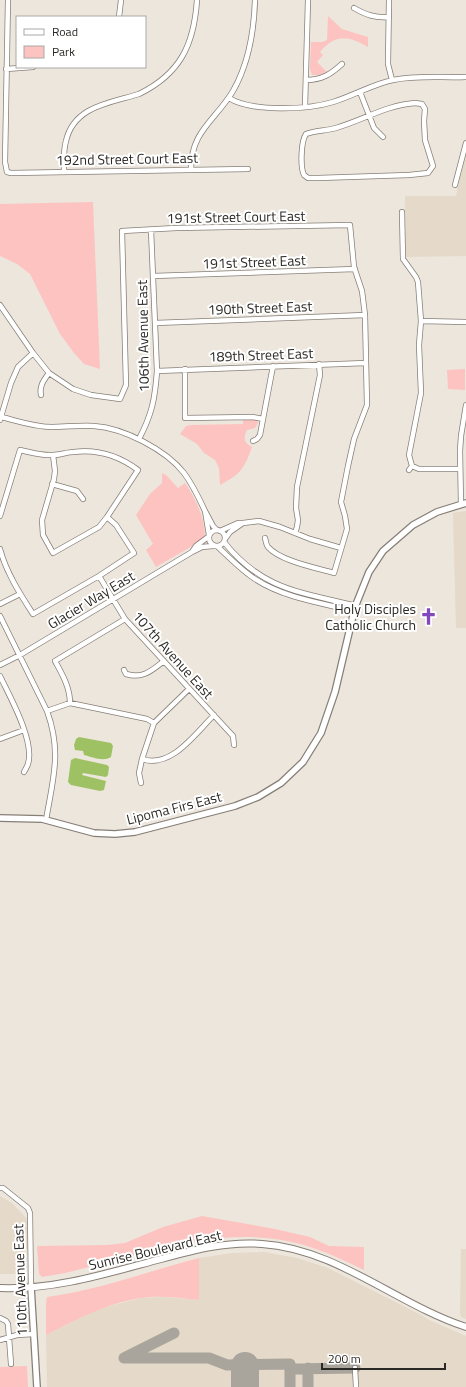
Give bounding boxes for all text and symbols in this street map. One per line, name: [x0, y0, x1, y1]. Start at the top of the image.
legend: [16, 16, 146, 68]
text: Road: [52, 22, 78, 41]
text: Park: [52, 42, 75, 61]
street label: 192nd Street Court East: [56, 147, 198, 170]
street label: 191st Street Court East: [167, 205, 306, 228]
street label: 191st Street East: [202, 249, 306, 274]
street label: 106th Avenue East: [131, 280, 154, 392]
street label: 190th Street East: [207, 295, 313, 320]
street label: 189th Street East: [208, 342, 314, 367]
street label: Glacier Way East: [43, 565, 138, 634]
place label: Holy Disciples Catholic Church: [325, 598, 416, 635]
street label: 107th Avenue East: [128, 606, 219, 703]
church icon: Holy Disciples Catholic Church: [419, 607, 439, 627]
street label: Lipoma Firs East: [124, 786, 224, 829]
street label: 110th Avenue East: [7, 1224, 32, 1336]
street label: Sunrise Boulevard East: [86, 1224, 223, 1275]
scale bar: [322, 1345, 445, 1371]
text: 200 m: [328, 1349, 361, 1368]

